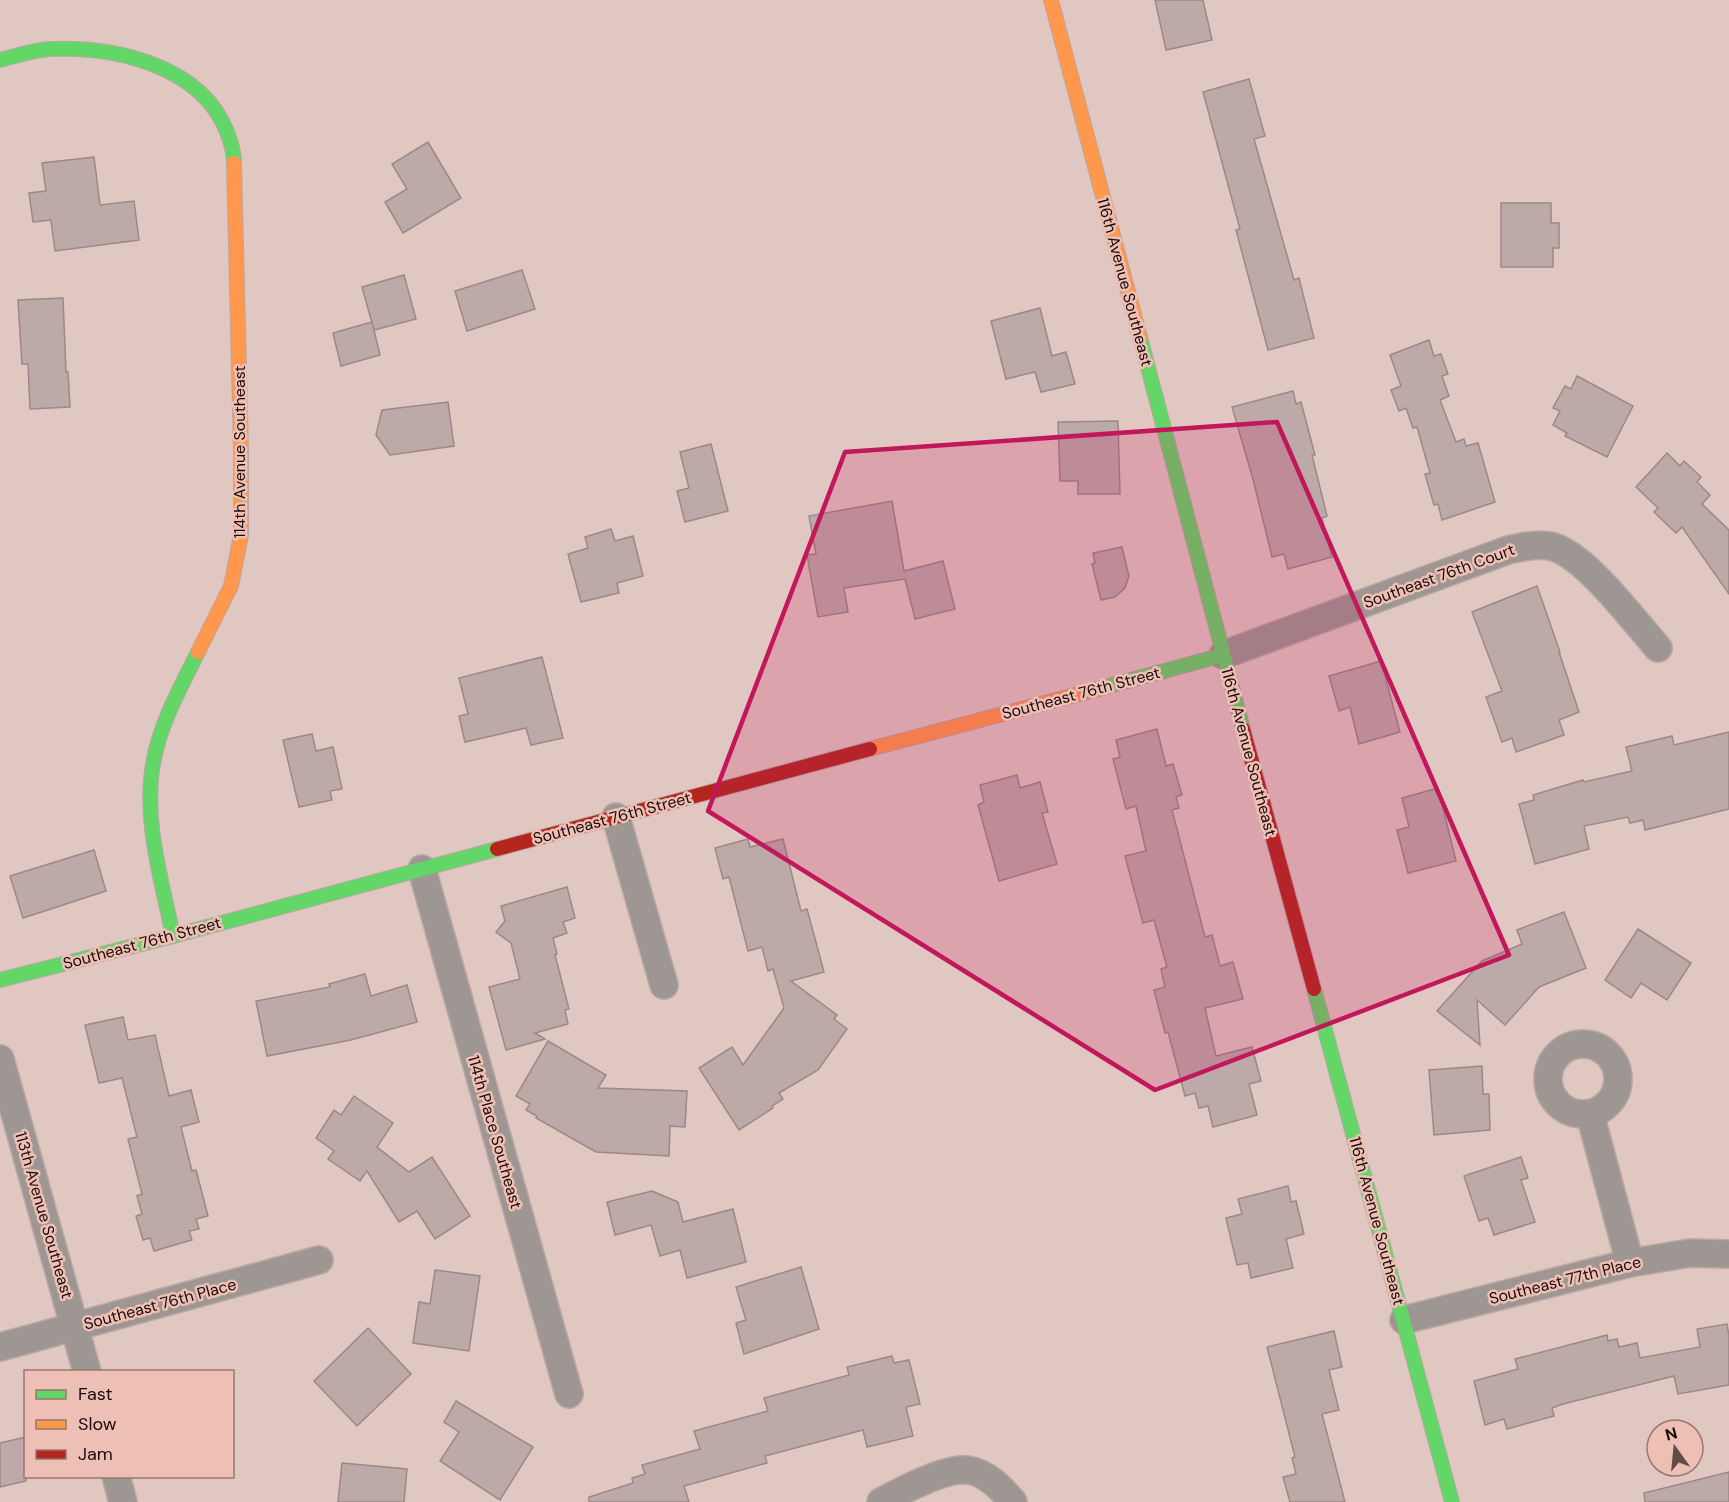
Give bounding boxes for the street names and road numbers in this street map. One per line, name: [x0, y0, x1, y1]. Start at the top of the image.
street label: 116th Avenue Southeast: [1092, 195, 1158, 369]
street label: 114th Avenue Southeast: [229, 365, 250, 539]
street label: Southeast 76th Court: [1360, 539, 1518, 613]
street label: Southeast 76th Street: [1000, 662, 1162, 724]
street label: 116th Avenue Southeast: [1216, 665, 1282, 839]
street label: Southeast 76th Street: [531, 787, 693, 849]
street label: Southeast 76th Street: [61, 912, 223, 974]
street label: 114th Place Southeast: [463, 1053, 527, 1211]
street label: 113th Avenue Southeast: [10, 1129, 78, 1301]
street label: 116th Avenue Southeast: [1344, 1134, 1410, 1308]
street label: Southeast 77th Place: [1487, 1251, 1643, 1309]
street label: Southeast 76th Place: [81, 1274, 239, 1334]

